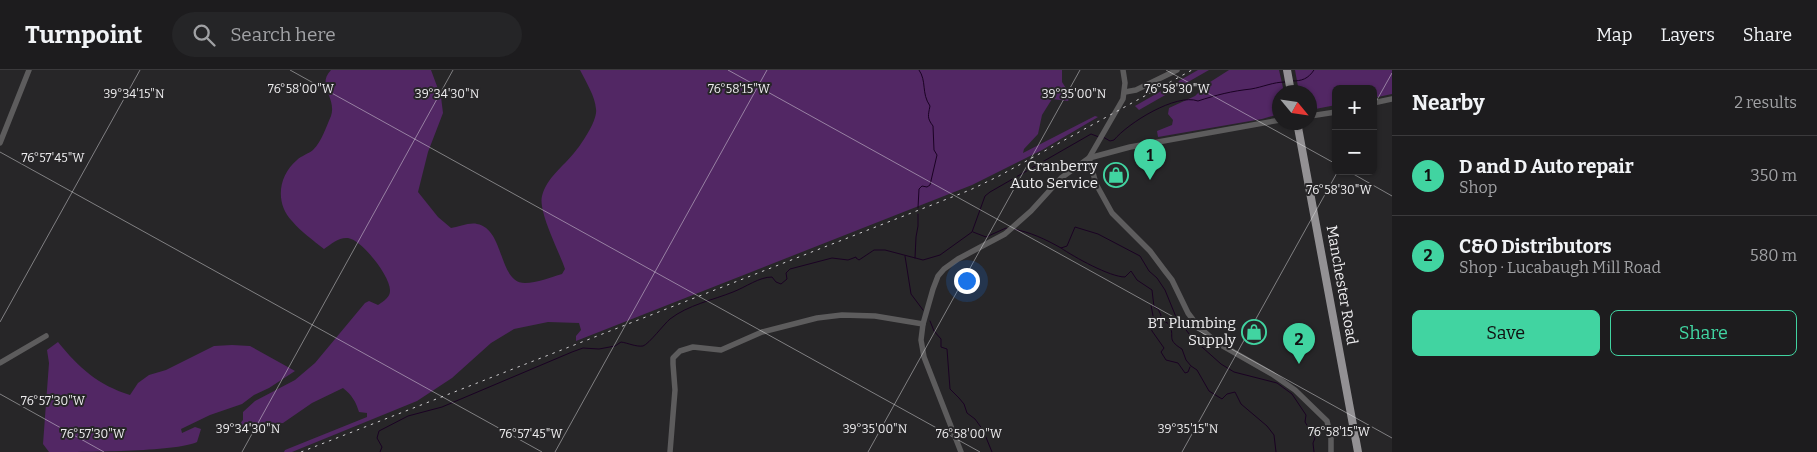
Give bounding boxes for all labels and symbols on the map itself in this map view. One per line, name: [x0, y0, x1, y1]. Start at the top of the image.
text: 76°58'00"W: [268, 82, 335, 96]
text: 76°58'15"W: [708, 82, 771, 96]
text: 76°58'30"W: [1144, 82, 1210, 96]
north arrow: [1272, 85, 1317, 130]
text: 39°34'15"N: [103, 87, 165, 101]
text: 39°34'30"N: [415, 87, 480, 101]
text: 39°35'00"N: [1042, 87, 1107, 101]
pin: 1: [1134, 139, 1166, 180]
text: 76°57'45"W: [21, 151, 85, 165]
place label: Cranberry Auto Service: [1010, 157, 1098, 192]
shop icon: Cranberry Auto Service: [1103, 162, 1129, 188]
text: 76°58'30"W: [1306, 183, 1372, 197]
street label: Manchester Road: [1323, 224, 1361, 346]
your location: [954, 268, 980, 294]
place label: BT Plumbing Supply: [1147, 314, 1236, 349]
shop icon: BT Plumbing Supply: [1241, 319, 1267, 345]
pin: 2: [1283, 323, 1315, 364]
text: 76°57'30"W: [21, 394, 86, 408]
text: 39°34'30"N: [216, 422, 281, 436]
text: 39°35'00"N: [843, 422, 908, 436]
text: 39°35'15"N: [1158, 422, 1219, 436]
text: 76°58'15"W: [1308, 425, 1371, 439]
text: 76°57'30"W: [61, 427, 126, 441]
text: 76°57'45"W: [499, 427, 563, 441]
text: 76°58'00"W: [936, 427, 1003, 441]

